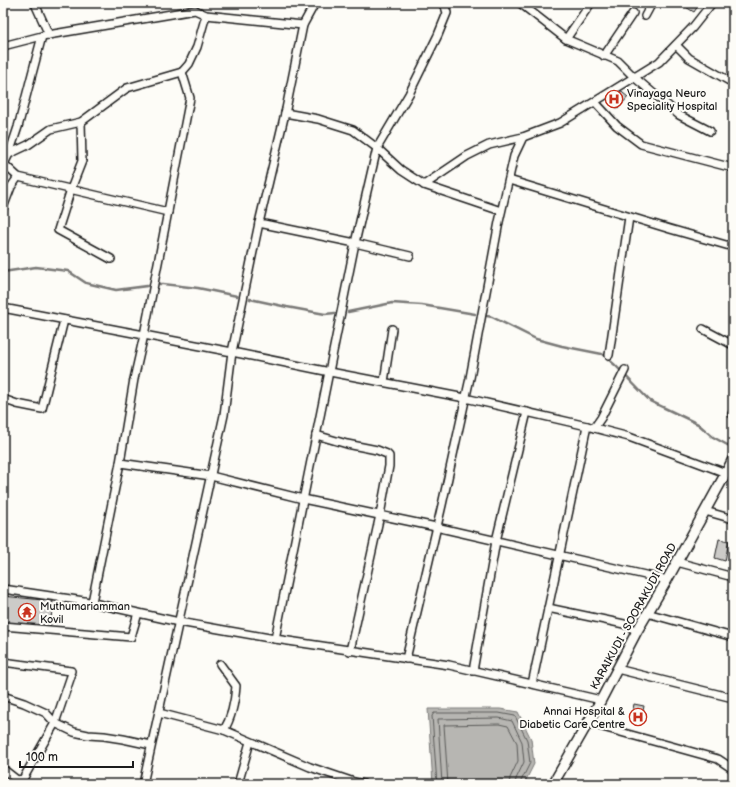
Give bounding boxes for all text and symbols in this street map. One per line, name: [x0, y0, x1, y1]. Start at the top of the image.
place label: Vinayaga Neuro Speciality Hospital: [627, 87, 717, 113]
hospital icon: Vinayaga Neuro Speciality Hospital: [604, 89, 624, 109]
street label: KARAIKUDI - SOORAKUDI ROAD: [588, 541, 679, 692]
place label: Muthumariamman Kovil: [40, 600, 130, 626]
temple icon: Muthumariamman Kovil: [17, 602, 37, 622]
place label: Annai Hospital & Diabetic Care Centre: [519, 705, 625, 731]
hospital icon: Annai Hospital & Diabetic Care Centre: [628, 707, 648, 727]
scale bar: [20, 743, 133, 769]
text: 100 m: [26, 750, 58, 765]

